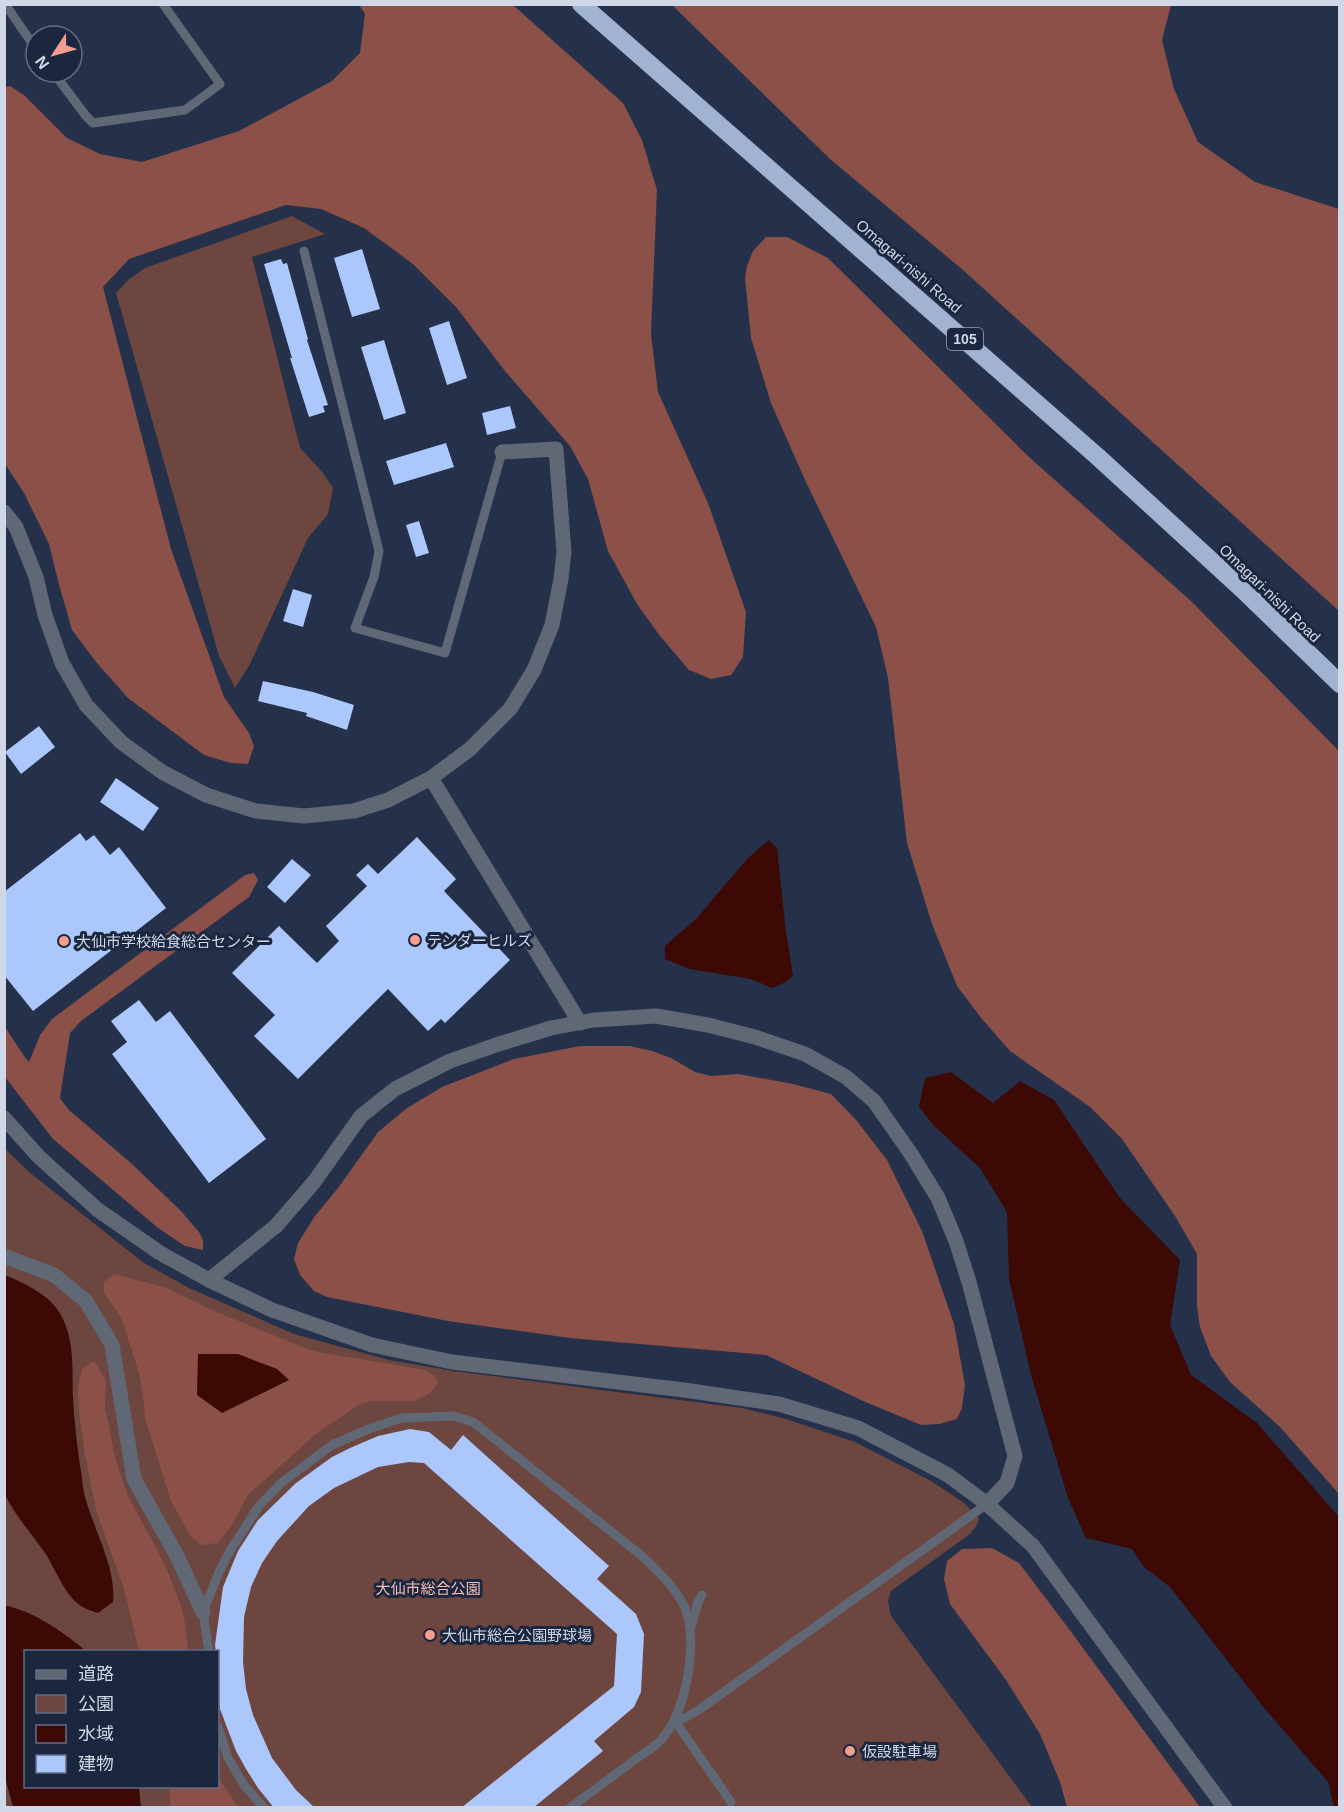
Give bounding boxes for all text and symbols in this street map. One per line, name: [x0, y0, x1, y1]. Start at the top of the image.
north arrow: [24, 24, 84, 84]
text: N: [32, 53, 53, 72]
street label: Omagari-nishi Road: [853, 216, 965, 316]
road number: 105: [947, 328, 983, 350]
street label: Omagari-nishi Road: [1216, 541, 1324, 645]
place label: テンダーヒルズ: [427, 932, 532, 949]
place label: 大仙市学校給食総合センター: [76, 933, 271, 950]
marker: テンダーヒルズ: [408, 933, 422, 947]
marker: 大仙市学校給食総合センター: [57, 934, 71, 948]
park label: 大仙市総合公園: [375, 1580, 481, 1597]
place label: 大仙市総合公園野球場: [442, 1627, 592, 1644]
marker: 大仙市総合公園野球場: [423, 1628, 437, 1642]
legend: [24, 1650, 219, 1788]
text: 道路: [78, 1664, 114, 1684]
text: 公園: [78, 1694, 114, 1714]
text: 水域: [78, 1724, 114, 1744]
place label: 仮設駐車場: [862, 1743, 937, 1760]
marker: 仮設駐車場: [843, 1744, 857, 1758]
text: 建物: [78, 1754, 114, 1774]

